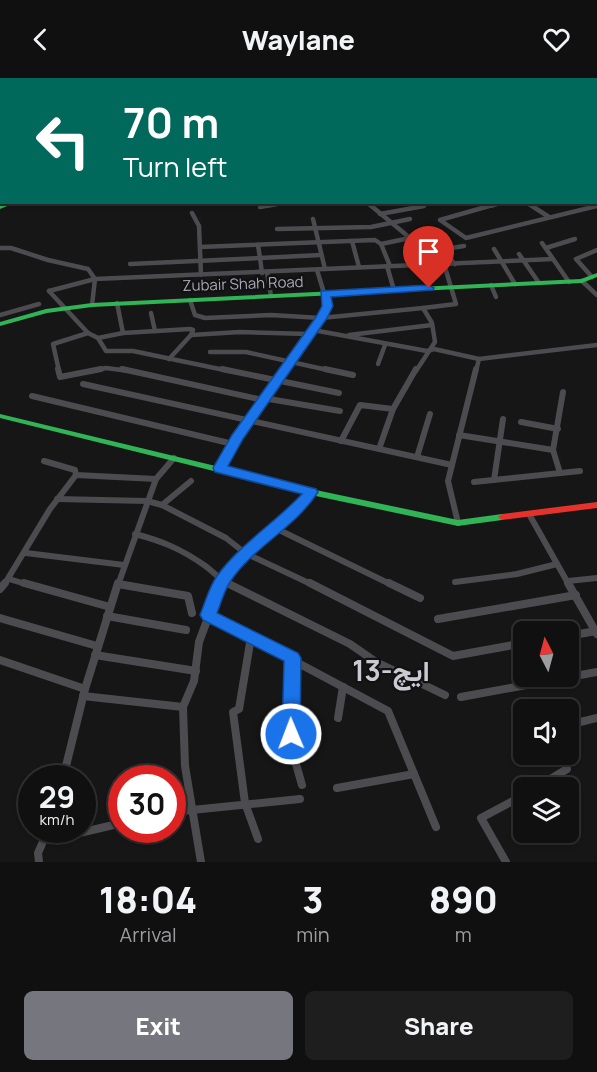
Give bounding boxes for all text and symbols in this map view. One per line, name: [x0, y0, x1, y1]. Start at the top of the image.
text: Waylane: [242, 21, 355, 58]
icon: back: [24, 23, 57, 56]
icon: heart: [540, 23, 573, 56]
text: 70 m: [123, 93, 219, 151]
icon: left: [24, 102, 102, 180]
text: Turn left: [123, 148, 227, 185]
pin: [403, 226, 454, 288]
icon: arrive: [412, 235, 445, 268]
street label: Zubair Shah Road: [182, 271, 304, 296]
north arrow: [513, 621, 579, 687]
map controls: [513, 621, 579, 843]
district label: ایچ-13: [352, 651, 430, 691]
button: sound: [513, 699, 579, 765]
position arrow: [259, 702, 323, 766]
speed limit sign: 30: [108, 765, 186, 843]
text: 29: [39, 776, 75, 817]
button: layers: [513, 777, 579, 843]
text: km/h: [40, 809, 74, 830]
text: 18:04: [99, 875, 197, 924]
text: 3: [302, 875, 324, 924]
text: 890: [429, 875, 498, 924]
text: Arrival: [120, 921, 177, 948]
text: min: [296, 921, 330, 948]
text: m: [455, 921, 472, 948]
button: Exit: [24, 991, 293, 1060]
button: Share: [305, 991, 573, 1060]

